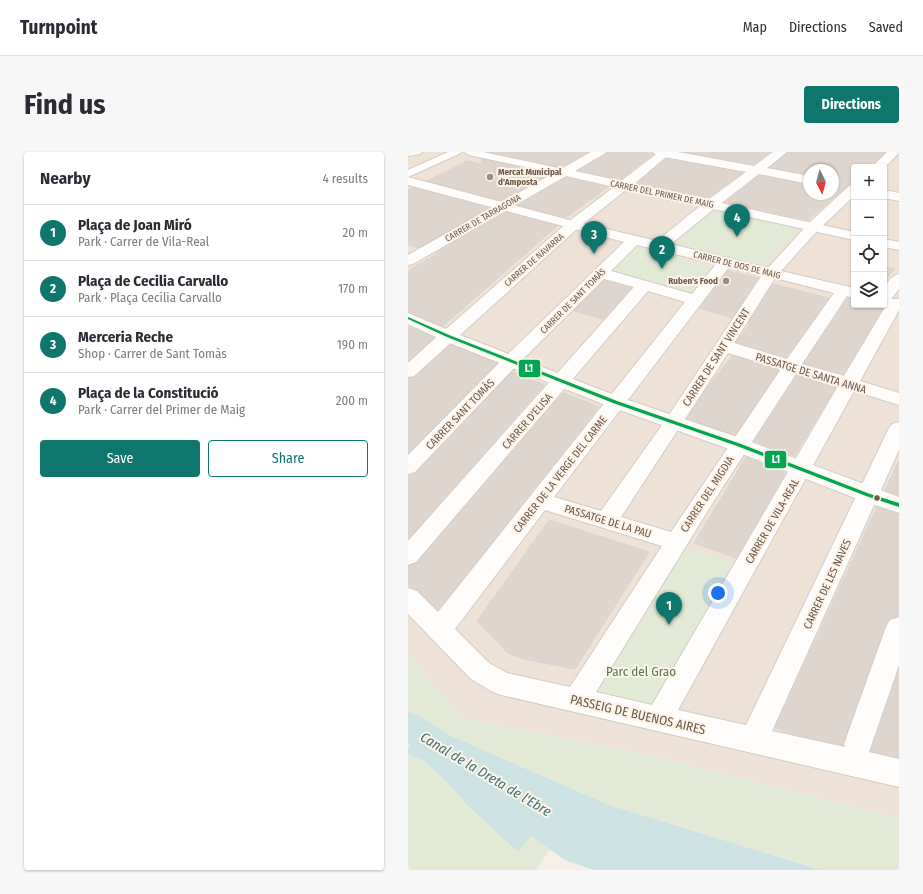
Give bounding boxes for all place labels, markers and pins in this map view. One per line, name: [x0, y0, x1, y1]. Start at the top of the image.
place label: Mercat Municipal d'Amposta: [498, 167, 562, 187]
marker: Mercat Municipal d'Amposta: [485, 172, 495, 182]
pin: 4: [724, 204, 750, 237]
pin: 3: [581, 221, 607, 254]
pin: 2: [649, 236, 675, 269]
place label: Ruben's Food: [668, 276, 718, 286]
marker: Ruben's Food: [721, 276, 731, 286]
unlabelled marker: [872, 493, 882, 503]
pin: 1: [656, 592, 682, 625]

